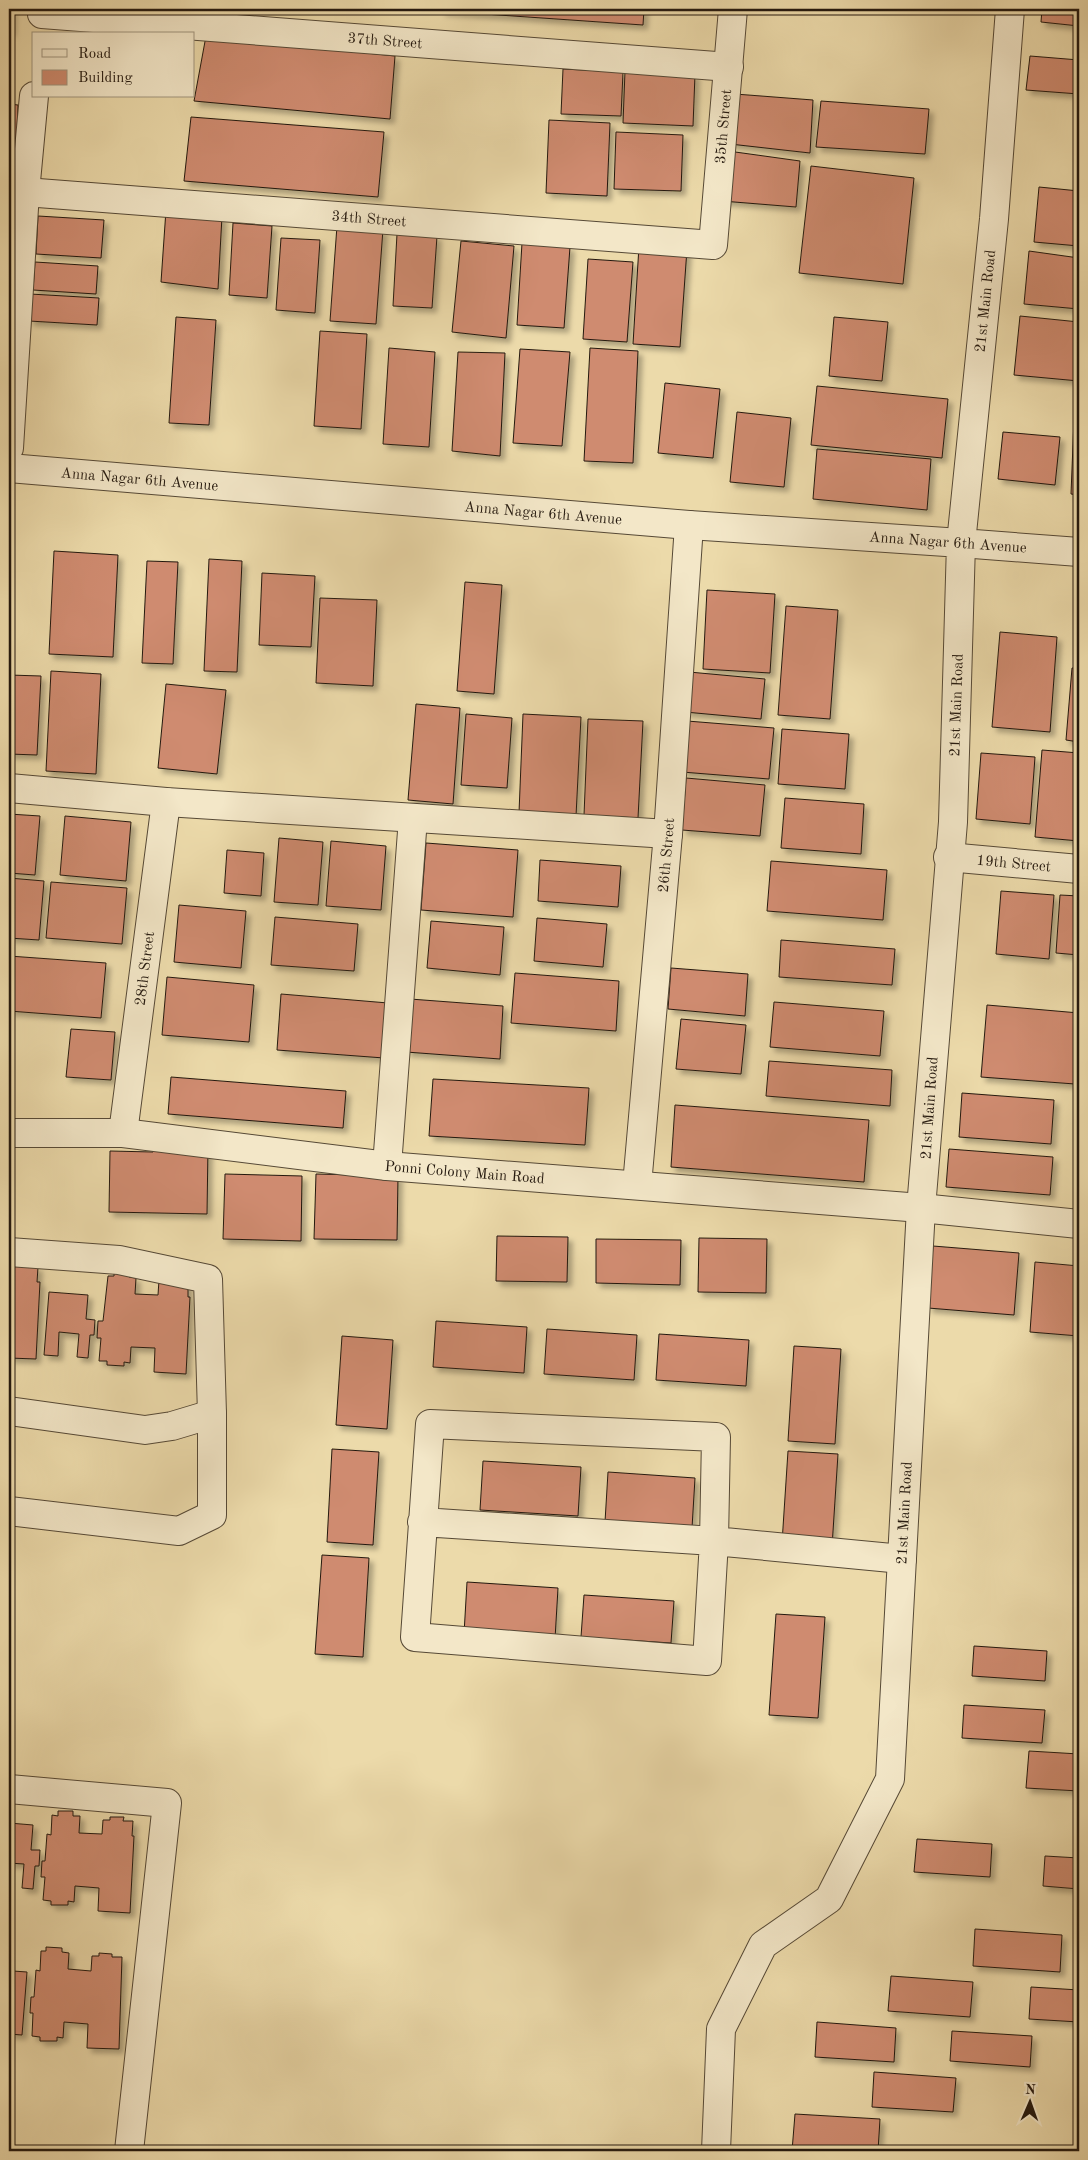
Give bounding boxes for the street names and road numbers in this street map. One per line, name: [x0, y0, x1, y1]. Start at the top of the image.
street label: 37th Street: [347, 32, 423, 52]
street label: 35th Street: [714, 89, 735, 165]
street label: 34th Street: [331, 210, 407, 230]
street label: 21st Main Road: [974, 249, 999, 353]
street label: Anna Nagar 6th Avenue: [60, 466, 219, 495]
street label: Anna Nagar 6th Avenue: [464, 500, 623, 528]
street label: Anna Nagar 6th Avenue: [869, 531, 1027, 556]
street label: 21st Main Road: [948, 653, 967, 757]
street label: 26th Street: [657, 818, 678, 893]
street label: 19th Street: [976, 854, 1052, 875]
street label: 28th Street: [134, 930, 158, 1007]
street label: 21st Main Road: [919, 1056, 942, 1160]
street label: Ponni Colony Main Road: [384, 1160, 545, 1187]
street label: 21st Main Road: [895, 1461, 916, 1565]

